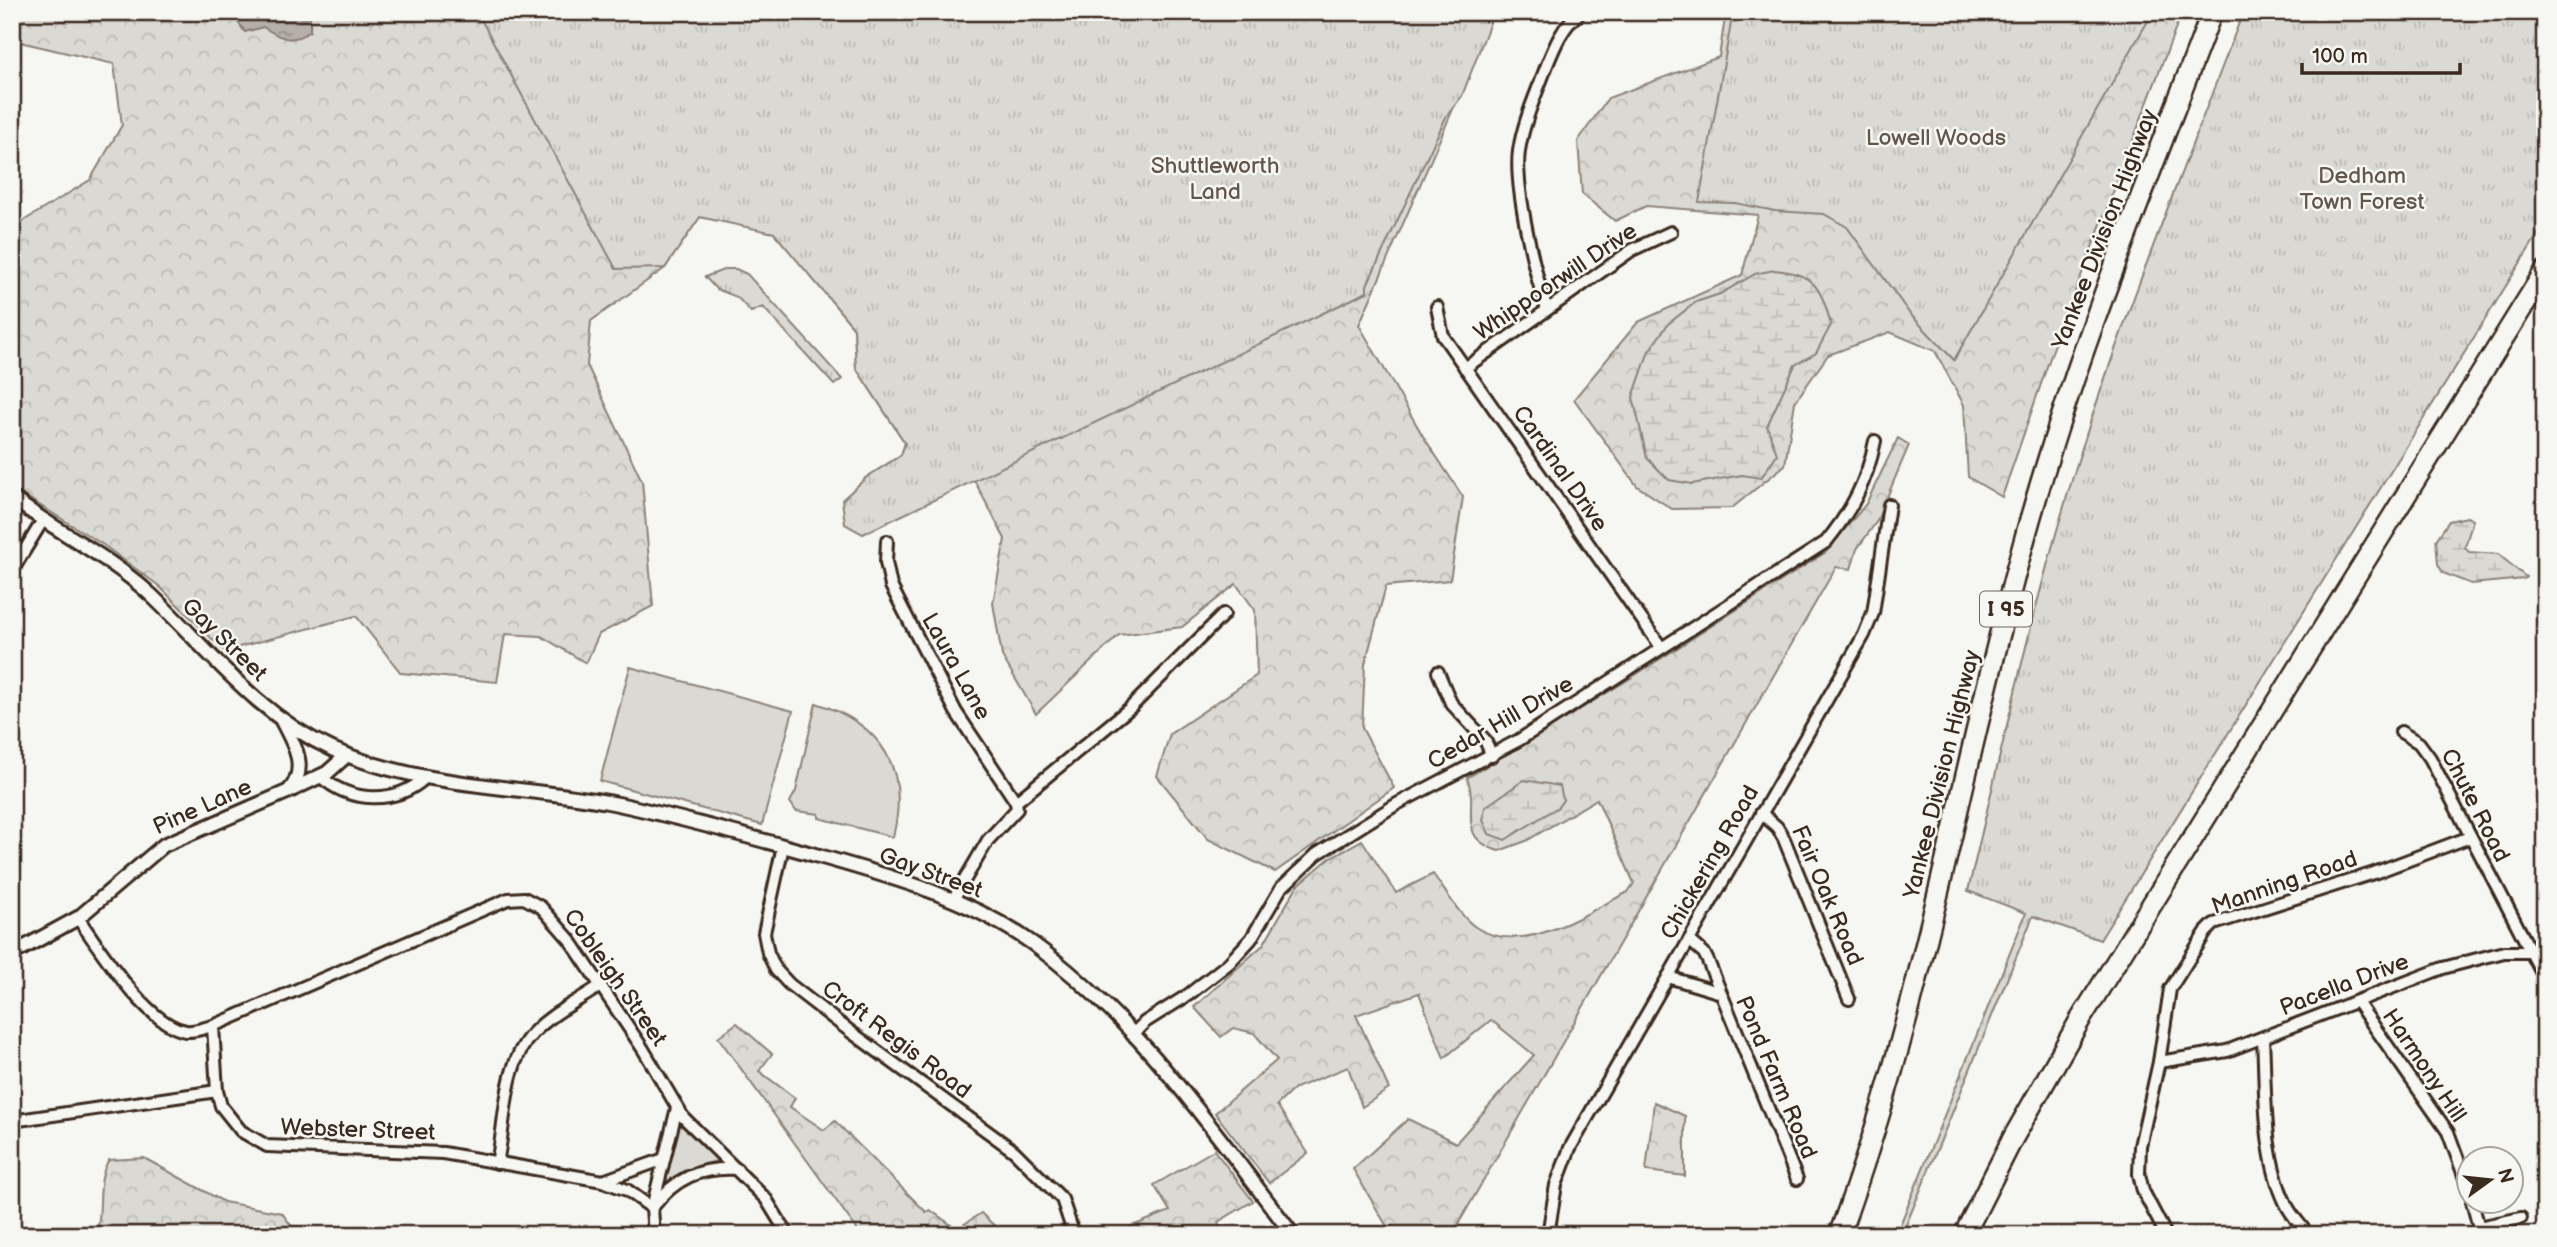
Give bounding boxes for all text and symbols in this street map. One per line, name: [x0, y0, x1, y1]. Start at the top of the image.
scale bar: [2302, 32, 2459, 76]
text: 100 m: [2312, 44, 2368, 69]
street label: Yankee Division Highway: [2046, 105, 2164, 354]
park label: Lowell Woods: [1866, 124, 2006, 152]
park label: Shuttleworth Land: [1151, 152, 1279, 206]
park label: Dedham Town Forest: [2300, 162, 2424, 216]
street label: Whippoorwill Drive: [1469, 217, 1642, 347]
street label: Cardinal Drive: [1507, 400, 1614, 537]
street label: Gay Street: [176, 592, 273, 687]
road number: I 95: [1980, 592, 2032, 626]
street label: Laura Lane: [915, 608, 997, 725]
street label: Yankee Division Highway: [1897, 646, 1987, 902]
street label: Cedar Hill Drive: [1423, 670, 1578, 776]
street label: Chute Road: [2435, 744, 2516, 867]
street label: Pine Lane: [149, 773, 256, 841]
street label: Chickering Road: [1654, 781, 1765, 944]
street label: Fair Oak Road: [1785, 821, 1869, 970]
street label: Gay Street: [875, 841, 986, 905]
street label: Manning Road: [2208, 845, 2361, 921]
street label: Cobleigh Street: [557, 903, 673, 1052]
street label: Pacella Drive: [2276, 948, 2413, 1022]
street label: Croft Regis Road: [816, 975, 976, 1105]
street label: Pond Farm Road: [1729, 992, 1823, 1163]
street label: Harmony Hill: [2376, 1004, 2472, 1128]
street label: Webster Street: [280, 1113, 436, 1147]
north arrow: [2456, 1146, 2526, 1216]
text: N: [2492, 1166, 2518, 1186]

